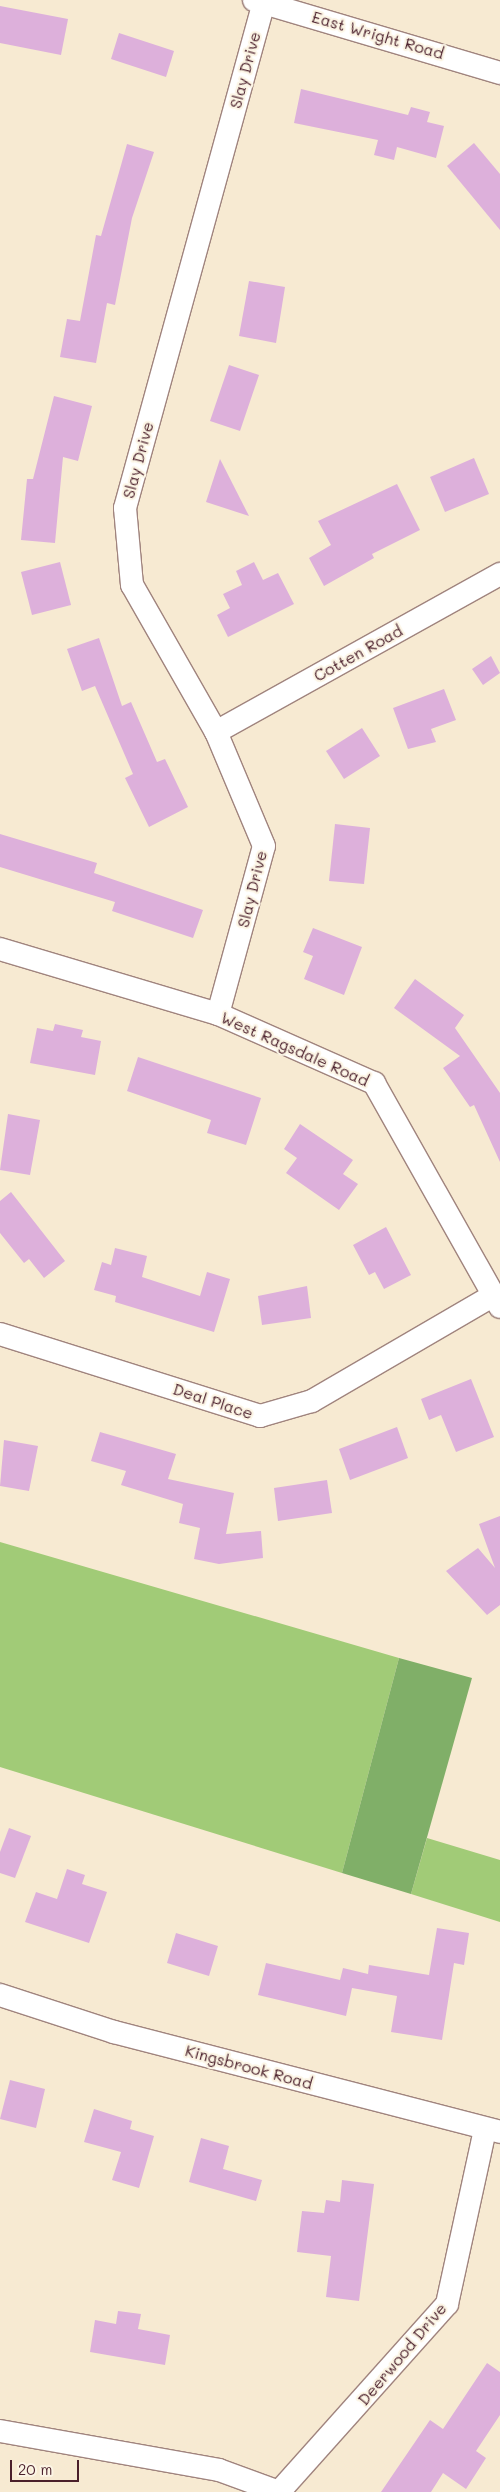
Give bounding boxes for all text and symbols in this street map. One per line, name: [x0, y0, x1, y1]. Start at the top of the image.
street label: East Wright Road: [310, 7, 446, 63]
street label: Slay Drive: [226, 29, 264, 111]
street label: Slay Drive: [119, 419, 157, 501]
street label: Cotten Road: [310, 621, 406, 685]
street label: Slay Drive: [233, 848, 271, 930]
street label: West Ragsdale Road: [218, 1008, 372, 1090]
street label: Deal Place: [171, 1379, 255, 1423]
street label: Kingsbrook Road: [183, 2041, 315, 2093]
street label: Deerwood Drive: [354, 2299, 450, 2409]
scale bar: [12, 2450, 81, 2482]
text: 20 m: [18, 2459, 52, 2479]

